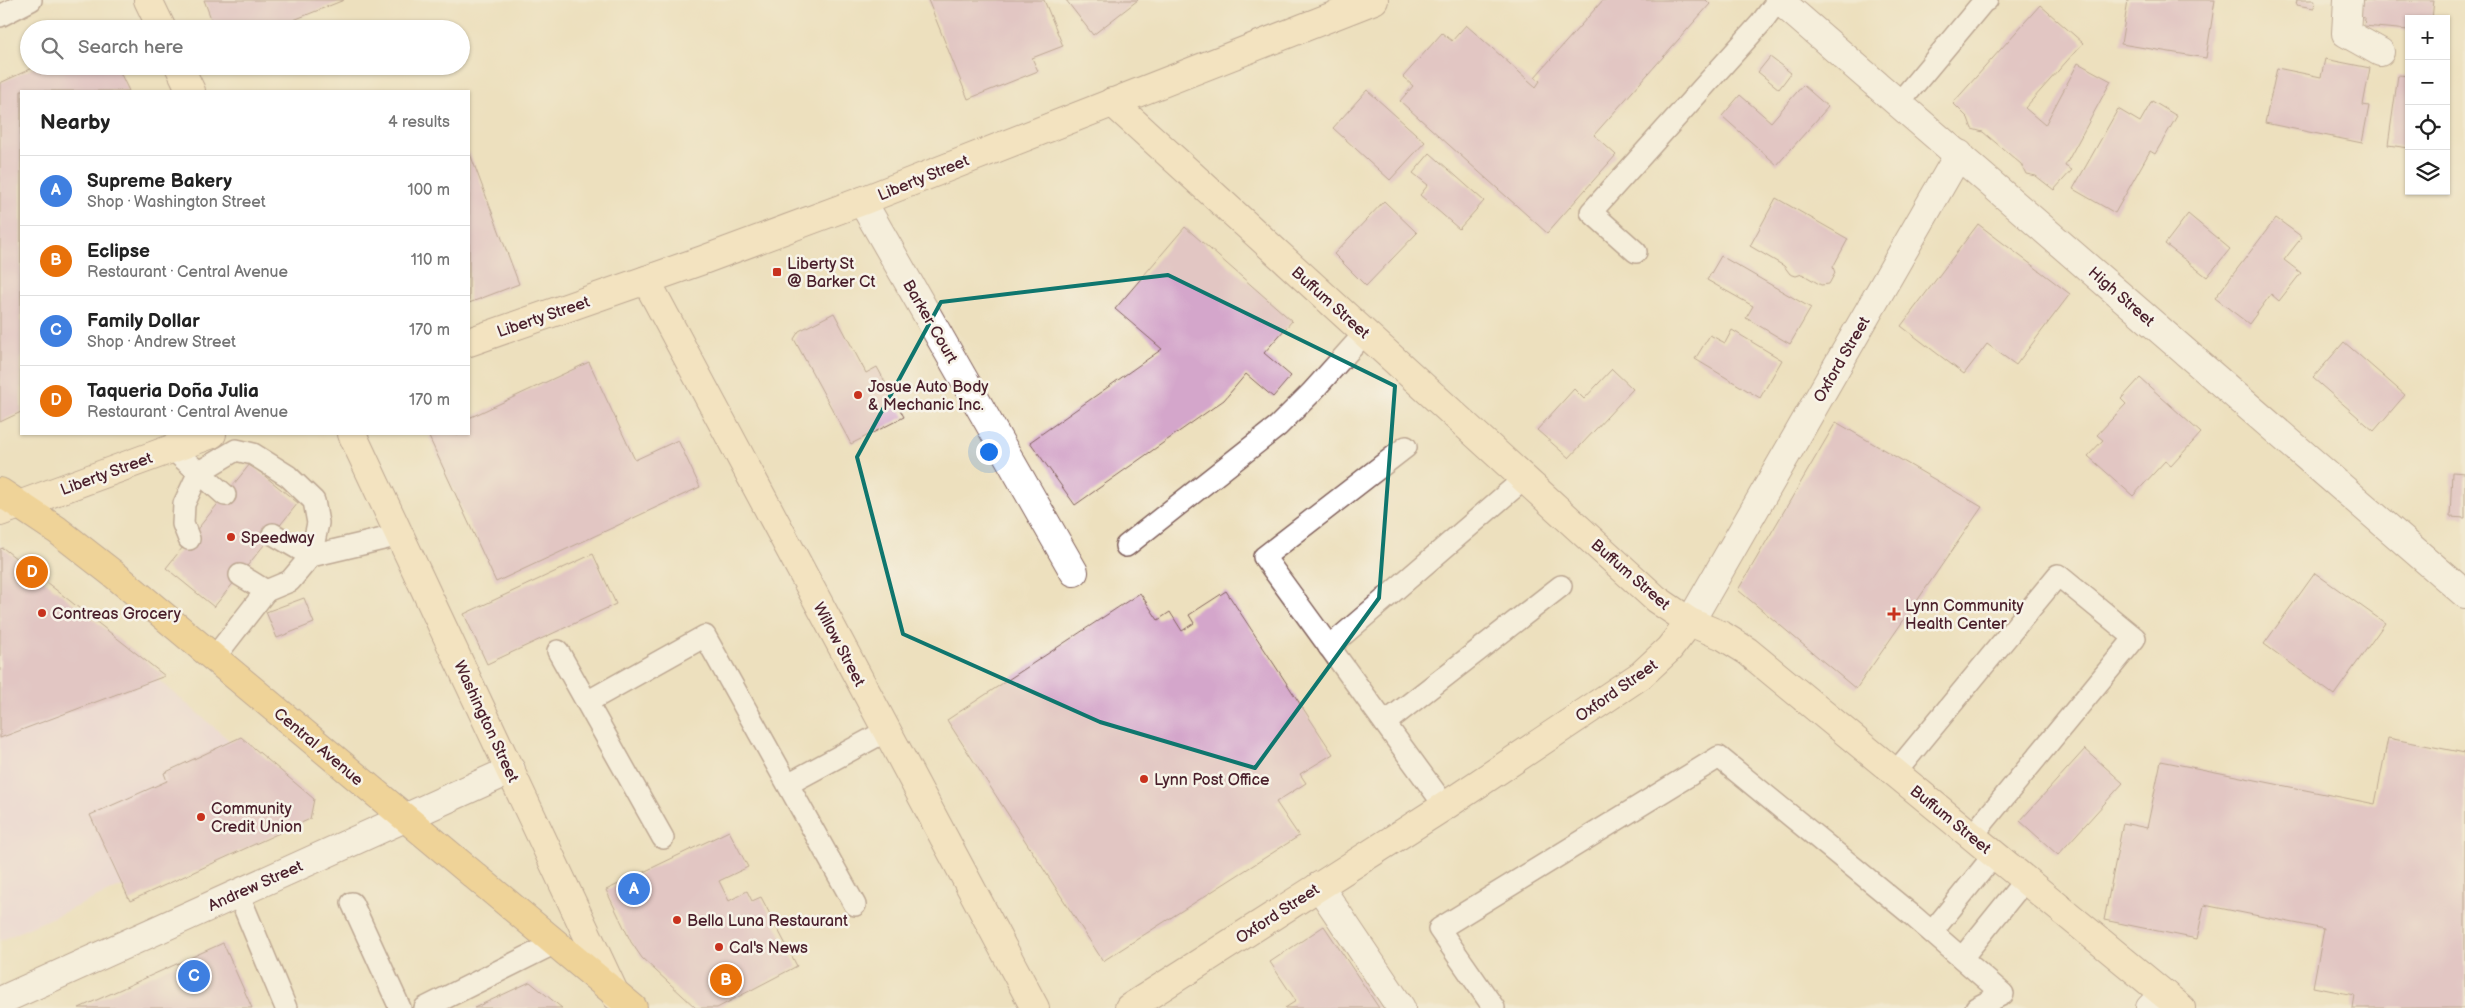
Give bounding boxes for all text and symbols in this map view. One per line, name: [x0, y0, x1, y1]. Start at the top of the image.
map controls: [2405, 15, 2450, 195]
button: +: [2405, 15, 2450, 60]
search box: [20, 20, 470, 75]
icon: search: [38, 34, 66, 62]
text: Search here: [78, 36, 183, 59]
button: −: [2405, 60, 2450, 105]
button: locate: [2405, 105, 2450, 150]
text: Nearby: [40, 110, 110, 135]
text: 4 results: [388, 113, 450, 132]
button: layers: [2405, 150, 2450, 195]
street label: Liberty Street: [875, 151, 972, 205]
text: Supreme Bakery: [87, 170, 232, 193]
text: A: [51, 181, 61, 200]
text: 100 m: [407, 181, 450, 200]
text: Shop · Washington Street: [87, 193, 266, 212]
text: Eclipse: [87, 240, 150, 263]
text: B: [50, 251, 62, 270]
text: 110 m: [411, 251, 450, 270]
place label: Liberty St @ Barker Ct: [787, 255, 875, 292]
text: Restaurant · Central Avenue: [87, 263, 288, 282]
street label: Buffum Street: [1287, 263, 1373, 343]
street label: High Street: [2084, 263, 2158, 331]
marker: Liberty St @ Barker Ct: [771, 266, 783, 278]
street label: Barker Court: [898, 277, 961, 367]
street label: Liberty Street: [495, 293, 592, 342]
text: Family Dollar: [87, 310, 200, 333]
street label: Oxford Street: [1810, 314, 1874, 406]
text: C: [50, 321, 62, 340]
text: 170 m: [409, 321, 450, 340]
text: Shop · Andrew Street: [87, 333, 236, 352]
place label: Josue Auto Body & Mechanic Inc.: [868, 378, 989, 415]
text: Taqueria Doña Julia: [87, 380, 259, 403]
marker: Josue Auto Body & Mechanic Inc.: [852, 389, 864, 401]
text: D: [50, 391, 62, 410]
text: 170 m: [409, 391, 450, 410]
text: Restaurant · Central Avenue: [87, 403, 288, 422]
your location: [976, 439, 1002, 465]
street label: Liberty Street: [58, 449, 155, 500]
place label: Speedway: [241, 529, 315, 548]
marker: Speedway: [225, 531, 237, 543]
street label: Buffum Street: [1587, 536, 1673, 615]
pin: D: [16, 553, 48, 591]
place label: Lynn Community Health Center: [1905, 597, 2025, 634]
street label: Willow Street: [809, 600, 869, 690]
place label: Contreas Grocery: [52, 605, 182, 624]
marker: Contreas Grocery: [36, 607, 48, 619]
marker: Lynn Community Health Center: [1887, 607, 1901, 621]
street label: Oxford Street: [1572, 656, 1662, 726]
street label: Washington Street: [449, 658, 522, 786]
street label: Central Avenue: [269, 704, 367, 790]
place label: Lynn Post Office: [1154, 771, 1270, 790]
marker: Lynn Post Office: [1138, 773, 1150, 785]
street label: Buffum Street: [1906, 782, 1994, 859]
place label: Community Credit Union: [211, 800, 302, 837]
marker: Community Credit Union: [195, 811, 207, 823]
street label: Andrew Street: [205, 857, 306, 916]
pin: A: [618, 870, 650, 908]
street label: Oxford Street: [1233, 880, 1323, 948]
place label: Bella Luna Restaurant: [687, 912, 848, 931]
marker: Bella Luna Restaurant: [671, 914, 683, 926]
place label: Cal's News: [729, 939, 808, 958]
marker: Cal's News: [713, 941, 725, 953]
pin: C: [178, 957, 210, 995]
pin: B: [710, 961, 742, 999]

